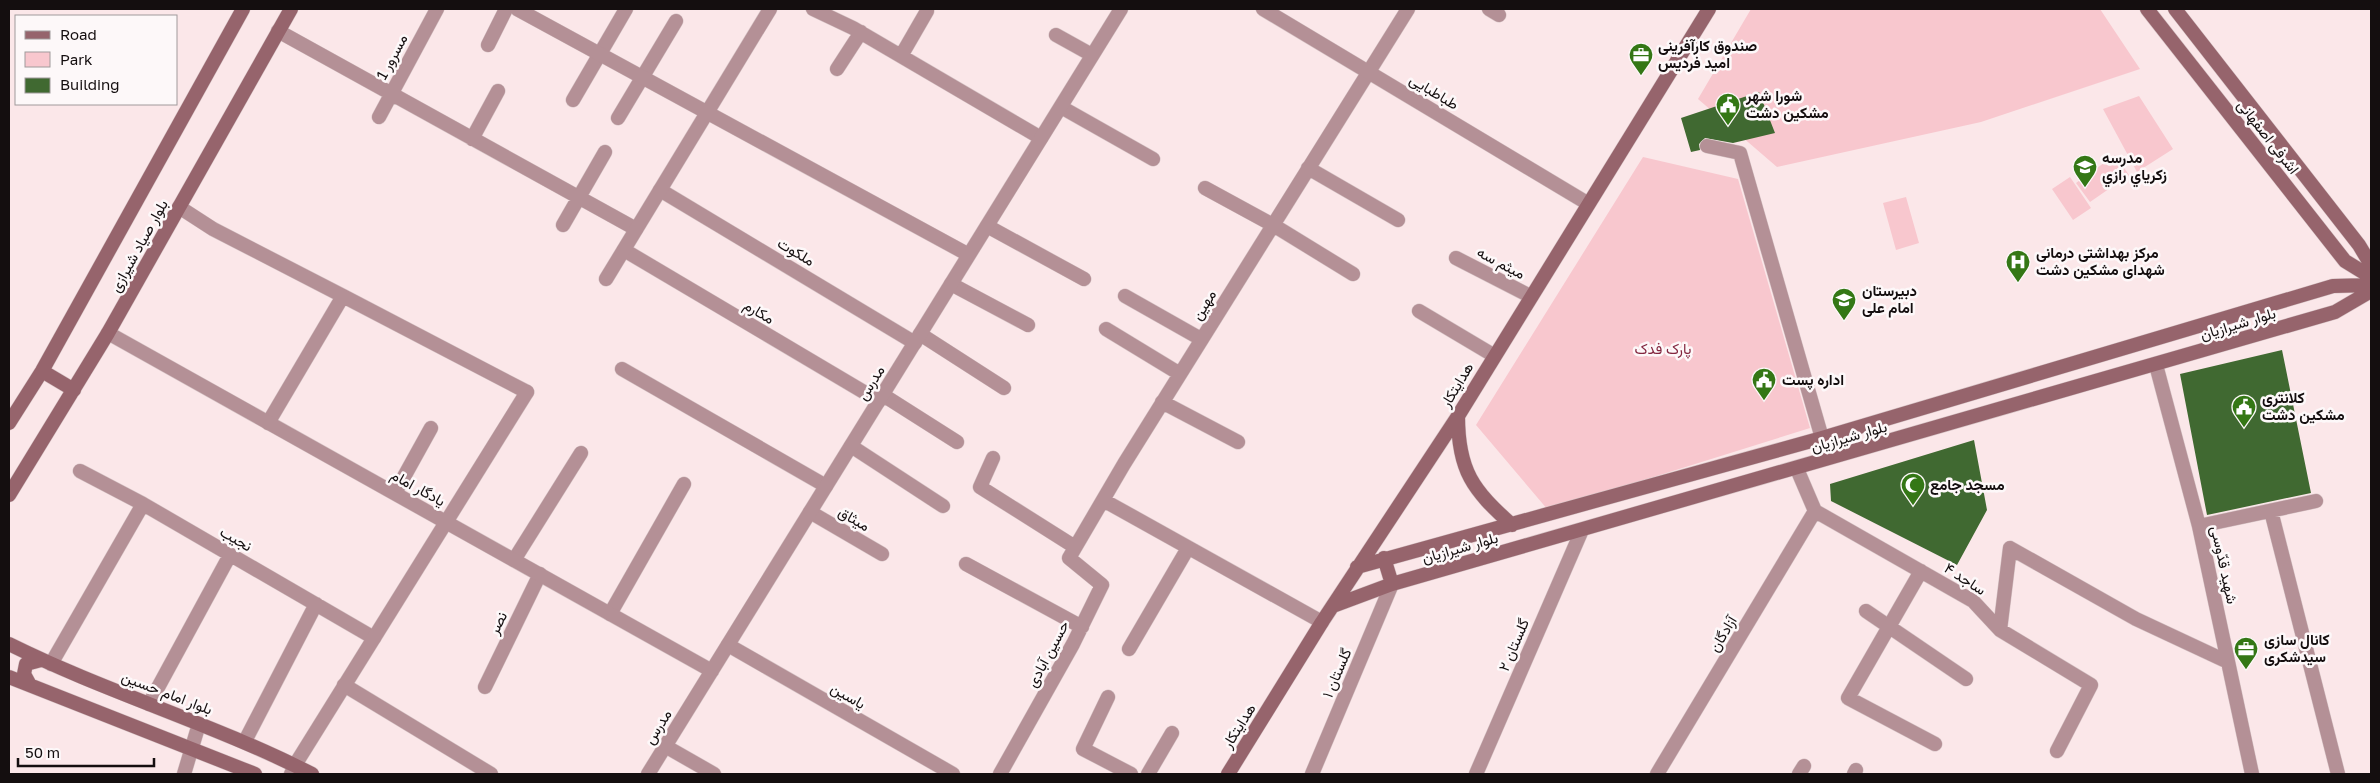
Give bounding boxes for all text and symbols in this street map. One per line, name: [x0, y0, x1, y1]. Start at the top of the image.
legend: [15, 15, 178, 105]
text: Road: [60, 25, 97, 43]
street label: مسرور 1: [372, 31, 411, 83]
place label: صندوق کارآفرینی امید فردیس: [1658, 36, 1758, 72]
office icon: صندوق کارآفرینی امید فردیس: [1628, 42, 1654, 76]
text: Park: [60, 50, 93, 68]
street label: طباطبایی: [1406, 69, 1463, 115]
text: Building: [60, 75, 120, 93]
place label: شورا شهر مشکین دشت: [1745, 86, 1829, 122]
public building icon: شورا شهر مشکین دشت: [1715, 92, 1741, 126]
street label: اشرفی اصفهانی: [2233, 96, 2303, 178]
place label: مدرسه زكرياي رازي: [2102, 148, 2167, 188]
school or university icon: مدرسه زكرياي رازي: [2072, 154, 2098, 188]
street label: بلوار صیاد شیرازی: [105, 196, 173, 296]
street label: ملکوت: [774, 233, 818, 270]
street label: میثم سه: [1473, 242, 1529, 284]
place label: مرکز بهداشتی درمانی شهدای مشکین دشت: [2036, 243, 2165, 279]
hospital icon: مرکز بهداشتی درمانی شهدای مشکین دشت: [2005, 249, 2031, 283]
place label: دبیرستان امام علی: [1862, 281, 1917, 318]
street label: مهین: [1187, 286, 1221, 324]
school or university icon: دبیرستان امام علی: [1831, 287, 1857, 321]
street label: مکارم: [740, 295, 778, 329]
street label: بلوار شیرازیان: [2198, 303, 2278, 344]
park label: پارک فدک: [1634, 339, 1692, 359]
street label: هدایتکار: [1435, 359, 1477, 411]
street label: مدرس: [853, 362, 889, 404]
public building icon: اداره پست: [1751, 367, 1777, 401]
place label: اداره پست: [1782, 370, 1844, 390]
place label: کلانتری مشکین دشت: [2262, 388, 2345, 424]
public building icon: کلانتری مشکین دشت: [2231, 394, 2257, 428]
street label: بلوار شیرازیان: [1809, 417, 1889, 456]
street label: یادگار امام: [387, 465, 449, 511]
mosque icon: مسجد جامع: [1900, 472, 1926, 506]
place label: مسجد جامع: [1930, 475, 2005, 495]
street label: میثاق: [835, 502, 874, 535]
street label: نجیب: [217, 522, 256, 555]
street label: شهید قدّوسی: [2206, 524, 2242, 606]
street label: بلوار شیرازیان: [1420, 528, 1500, 567]
street label: ساجد ۴: [1941, 558, 1990, 599]
street label: نصر: [484, 608, 511, 638]
street label: آزادگان: [1704, 611, 1741, 655]
street label: گلستان ۲: [1494, 615, 1533, 674]
street label: حسین آبادی: [1022, 617, 1074, 691]
place label: کانال سازی سیدشکری: [2264, 630, 2330, 666]
office icon: کانال سازی سیدشکری: [2233, 636, 2259, 670]
street label: گلستان ۱: [1318, 645, 1356, 700]
street label: بلوار امام حسین: [119, 666, 215, 720]
street label: یاسین: [827, 678, 869, 714]
street label: هدایتکار: [1217, 700, 1260, 752]
street label: مدرس: [640, 706, 676, 748]
scale bar: [18, 736, 154, 768]
text: 50 m: [25, 743, 60, 761]

